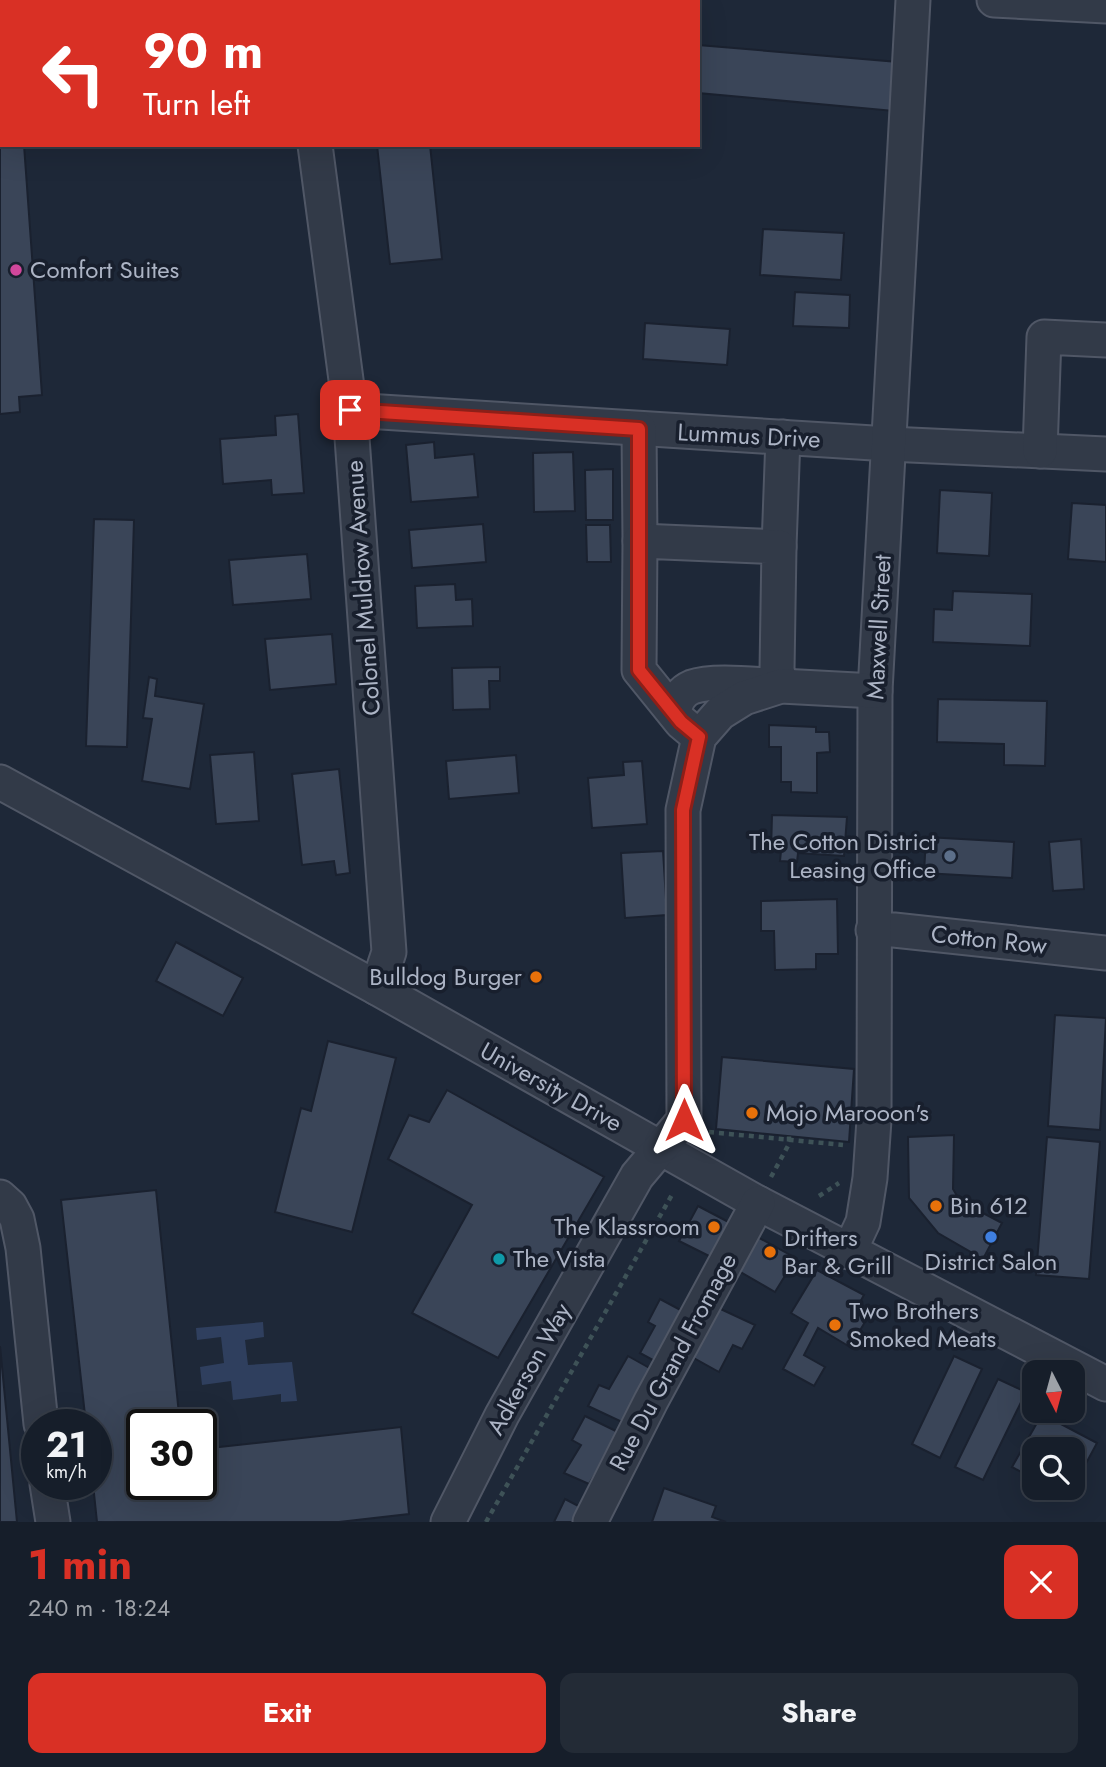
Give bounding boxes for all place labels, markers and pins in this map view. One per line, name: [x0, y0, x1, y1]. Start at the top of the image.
place label: Comfort Suites: [30, 252, 179, 287]
marker: Comfort Suites: [8, 262, 24, 278]
pin: [320, 380, 380, 440]
place label: The Cotton District Leasing Office: [749, 824, 936, 887]
marker: The Cotton District Leasing Office: [942, 848, 958, 864]
place label: Bulldog Burger: [369, 959, 523, 994]
marker: Bulldog Burger: [528, 969, 544, 985]
place label: Mojo Marooon's: [766, 1095, 929, 1130]
marker: Mojo Marooon's: [744, 1105, 760, 1121]
place label: Bin 612: [950, 1188, 1028, 1223]
marker: Bin 612: [928, 1198, 944, 1214]
place label: The Klassroom: [554, 1209, 700, 1244]
marker: The Klassroom: [706, 1219, 722, 1235]
place label: Drifters Bar & Grill: [784, 1220, 892, 1283]
marker: District Salon: [983, 1229, 999, 1245]
place label: The Vista: [513, 1241, 605, 1276]
marker: Drifters Bar & Grill: [762, 1244, 778, 1260]
place label: District Salon: [925, 1244, 1057, 1279]
marker: The Vista: [491, 1251, 507, 1267]
place label: Two Brothers Smoked Meats: [849, 1293, 996, 1356]
marker: Two Brothers Smoked Meats: [827, 1317, 843, 1333]

